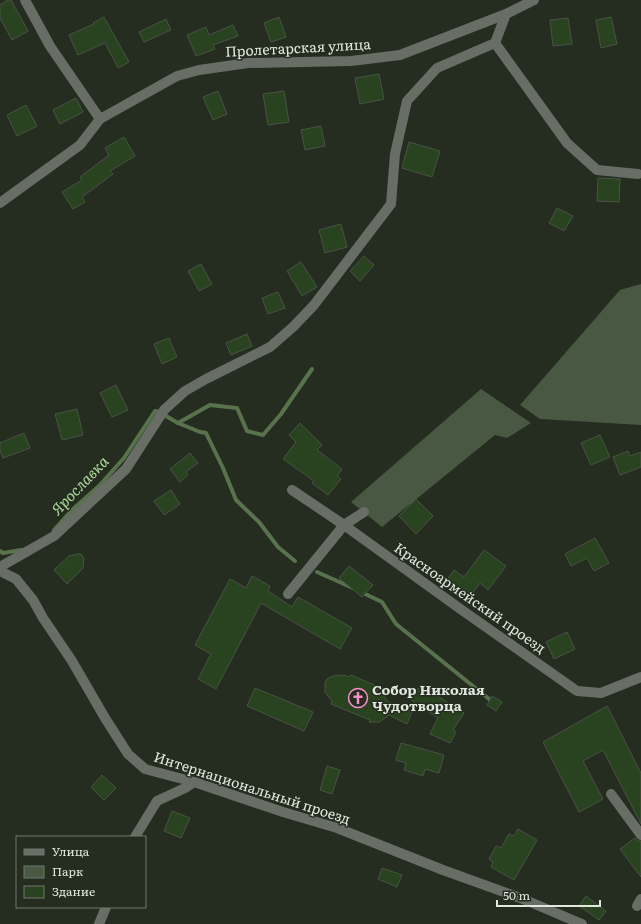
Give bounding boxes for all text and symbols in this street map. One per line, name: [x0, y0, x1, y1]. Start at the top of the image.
street label: Пролетарская улица: [225, 33, 372, 61]
water label: Ярославка: [45, 450, 114, 520]
street label: Красноармейский проезд: [391, 537, 550, 657]
place label: Собор Николая Чудотворца: [372, 679, 485, 715]
church icon: Собор Николая Чудотворца: [347, 687, 369, 709]
street label: Интернациональный проезд: [151, 746, 353, 828]
legend: [16, 836, 146, 908]
text: Улица: [52, 842, 90, 860]
text: Парк: [52, 862, 83, 880]
text: Здание: [52, 882, 95, 900]
scale bar: [497, 882, 600, 908]
text: 50 m: [503, 886, 530, 904]

